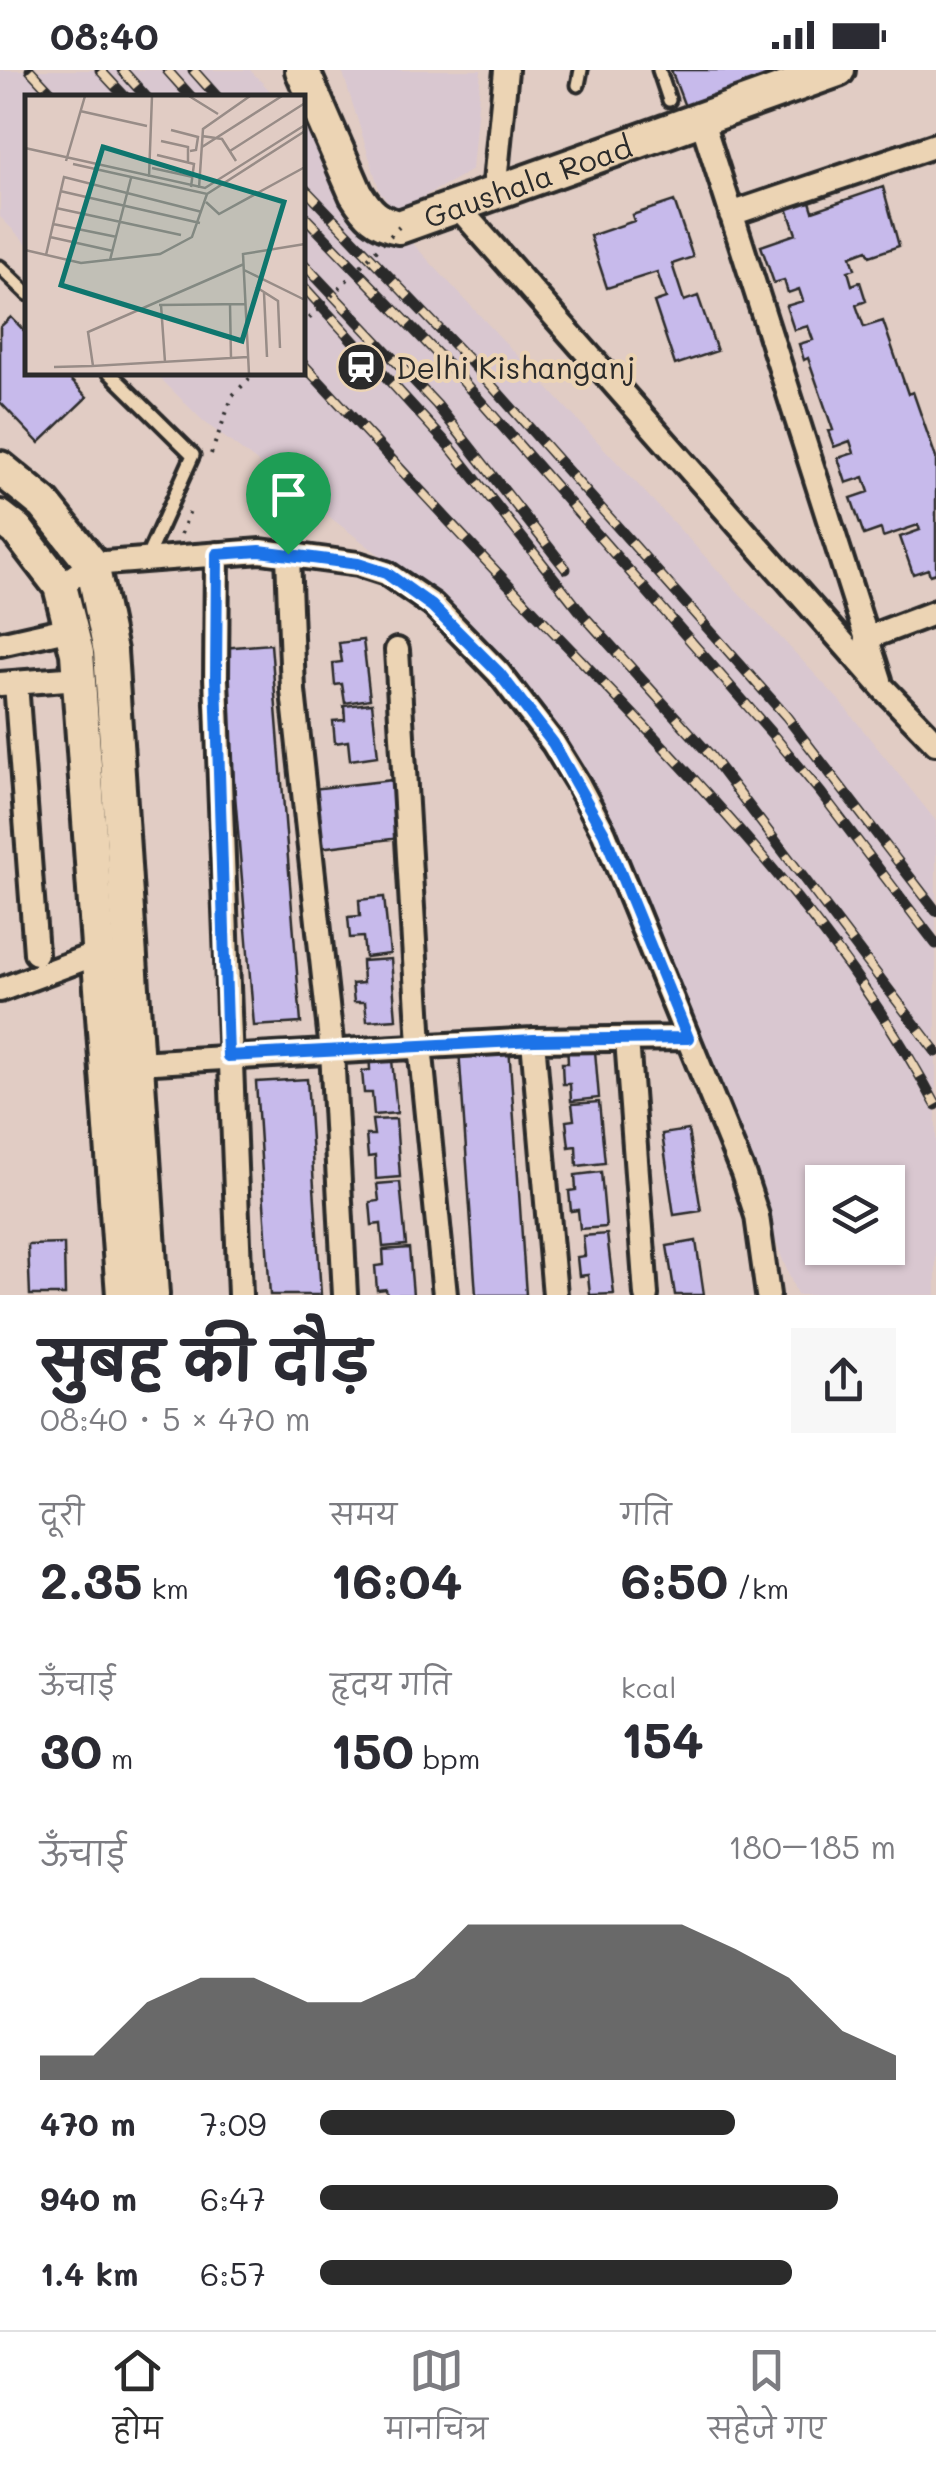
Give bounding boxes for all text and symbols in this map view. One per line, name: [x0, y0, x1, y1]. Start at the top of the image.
text: 08:40: [50, 10, 159, 60]
inset map: [25, 95, 305, 375]
street label: Gaushala Road: [418, 125, 637, 237]
station icon: Delhi Kishanganj: [335, 341, 387, 393]
place label: Delhi Kishanganj: [396, 347, 635, 387]
pin: [246, 452, 331, 555]
icon: arrive: [261, 467, 316, 522]
map controls: [805, 1165, 905, 1265]
button: layers: [805, 1165, 905, 1265]
text: सुबह की दौड़: [40, 1323, 371, 1395]
button: share: [791, 1328, 896, 1433]
text: 08:40 · 5 × 470 m: [40, 1397, 310, 1439]
text: दूरी: [40, 1496, 84, 1532]
text: समय: [330, 1496, 397, 1532]
text: गति: [621, 1496, 672, 1532]
text: 2.35: [40, 1546, 143, 1612]
text: 16:04: [330, 1546, 462, 1612]
text: 6:50: [621, 1546, 728, 1612]
text: km: [143, 1570, 189, 1606]
text: /km: [728, 1570, 789, 1606]
text: ऊँचाई: [40, 1666, 115, 1702]
text: हृदय गति: [330, 1666, 451, 1702]
text: kcal: [621, 1669, 676, 1705]
text: 154: [621, 1705, 704, 1771]
text: 30: [40, 1716, 102, 1782]
text: 150: [330, 1716, 414, 1782]
text: m: [102, 1740, 133, 1776]
text: bpm: [414, 1740, 480, 1776]
text: 180–185 m: [728, 1825, 896, 1867]
text: ऊँचाई: [40, 1832, 126, 1874]
text: 470 m: [40, 2102, 136, 2144]
text: 7:09: [200, 2102, 266, 2144]
text: 940 m: [40, 2177, 137, 2219]
text: 6:47: [200, 2177, 266, 2219]
text: 1.4 km: [40, 2252, 139, 2294]
text: 6:57: [200, 2252, 266, 2294]
tab: होम: [110, 2343, 165, 2460]
tab: मानचित्र: [385, 2343, 488, 2460]
tab: सहेजे गए: [708, 2343, 826, 2460]

